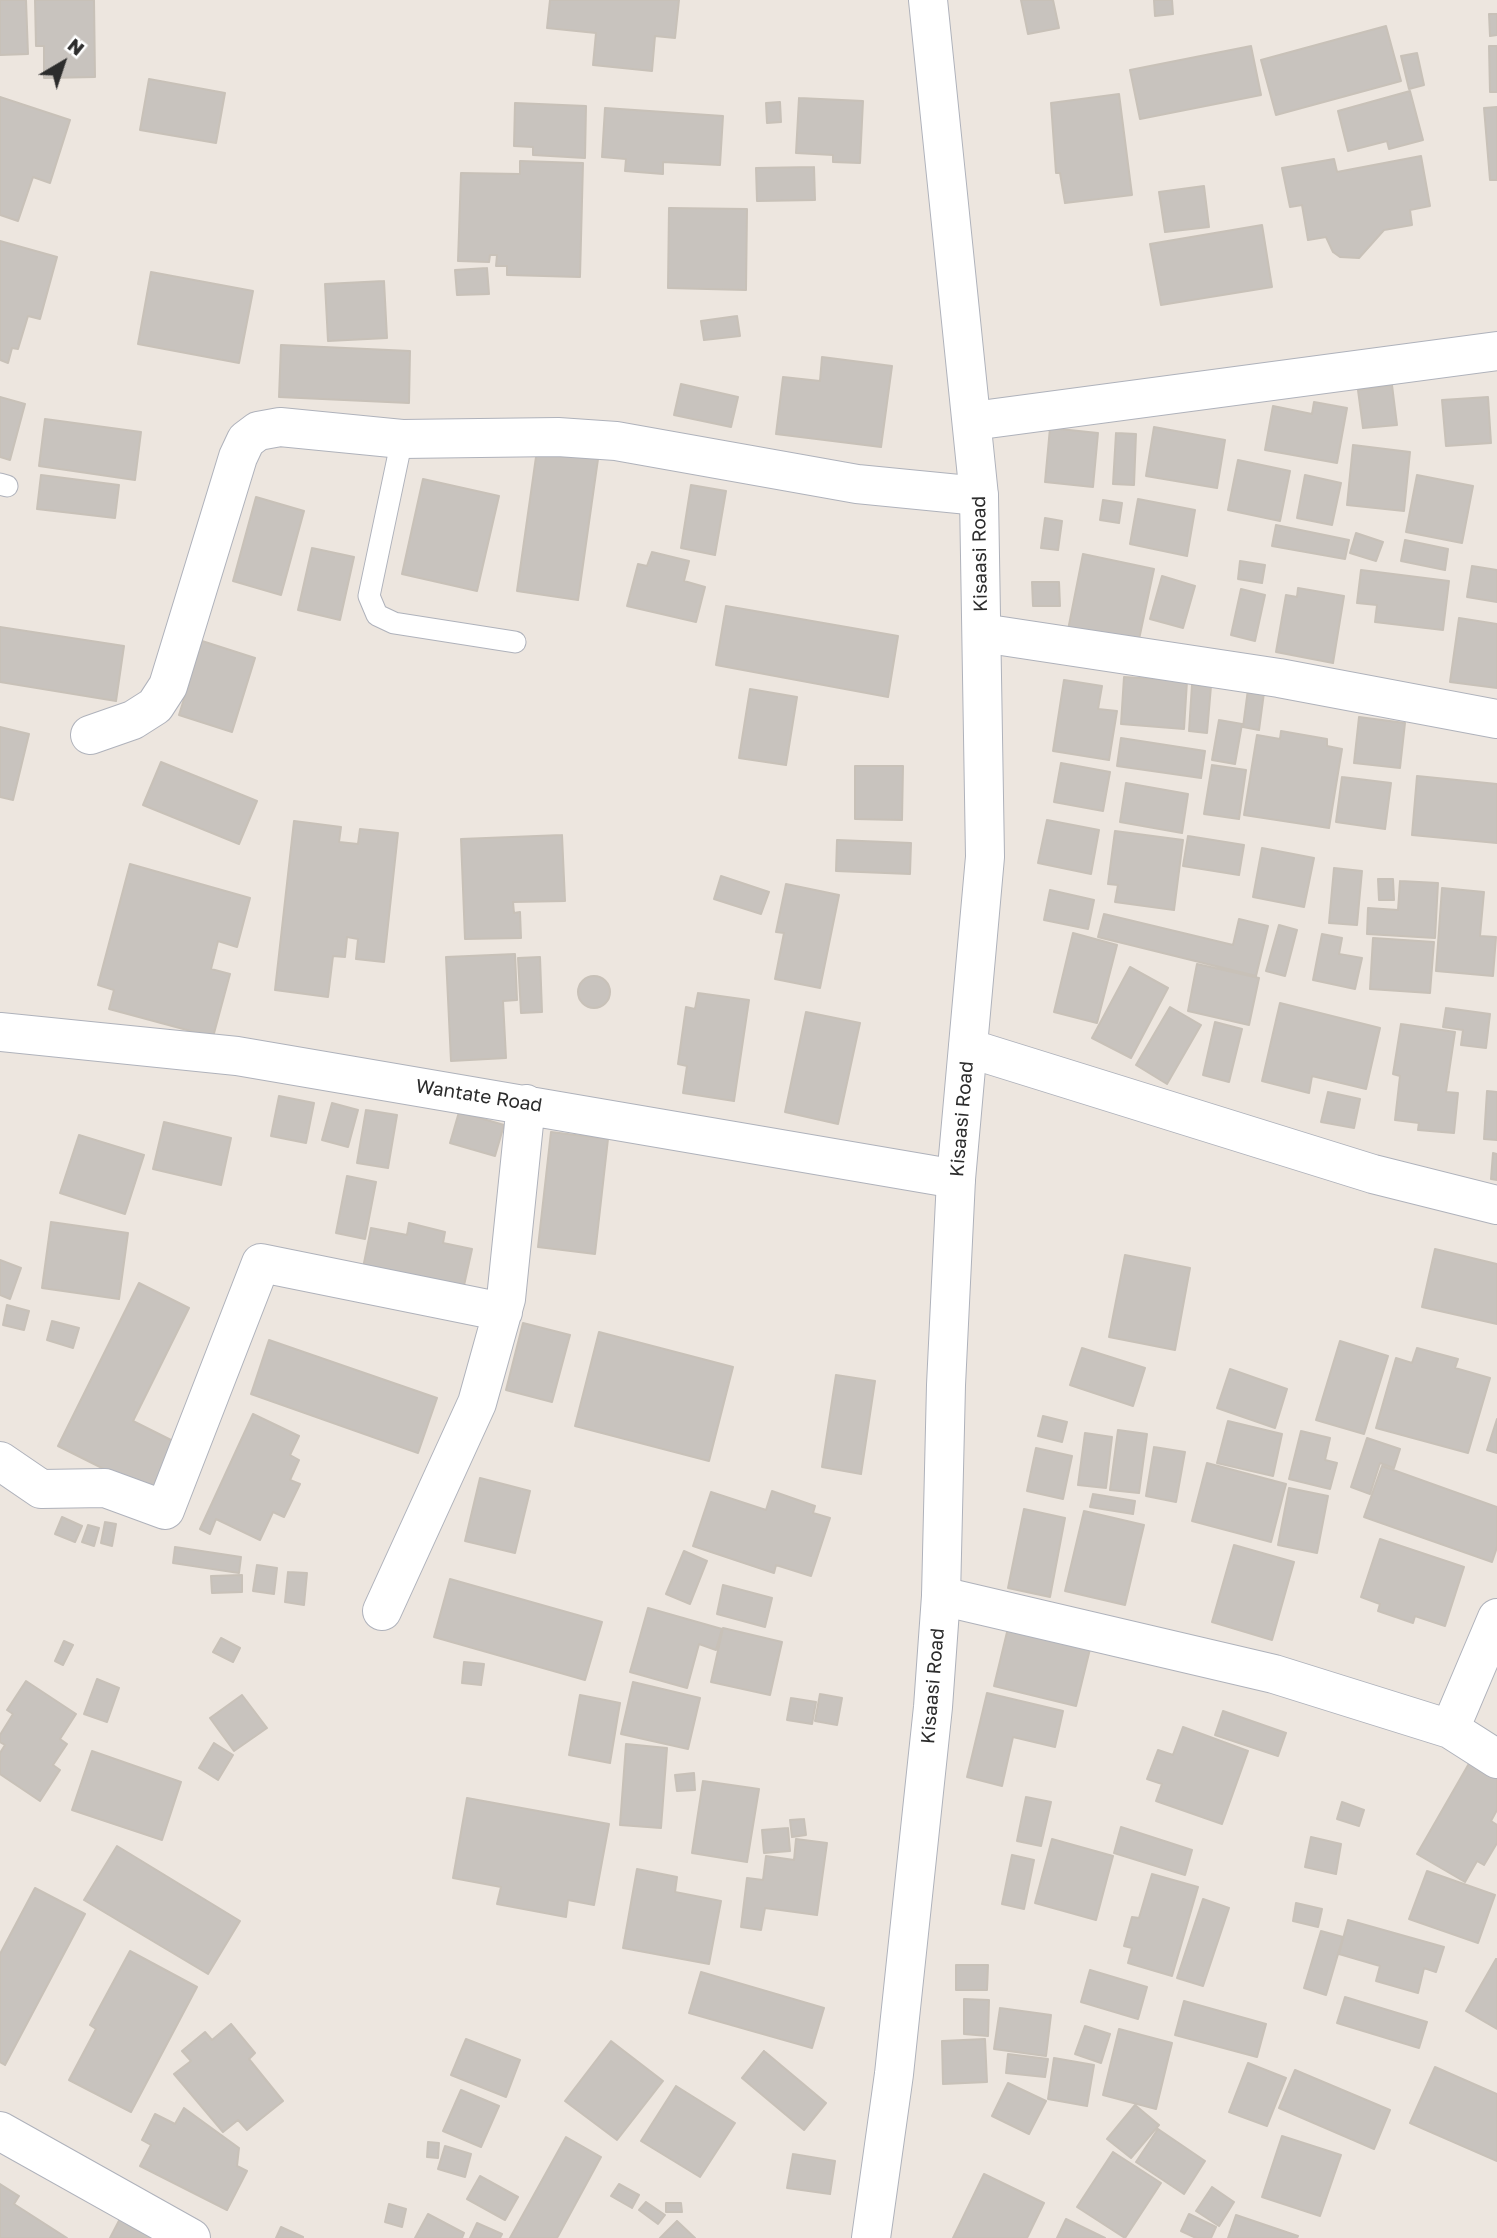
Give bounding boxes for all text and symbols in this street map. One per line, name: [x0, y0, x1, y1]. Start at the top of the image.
north arrow: [28, 28, 98, 98]
text: N: [64, 33, 89, 60]
street label: Kisaasi Road: [968, 496, 992, 612]
street label: Kisaasi Road: [946, 1060, 978, 1178]
street label: Wantate Road: [414, 1075, 544, 1117]
street label: Kisaasi Road: [917, 1627, 949, 1745]

